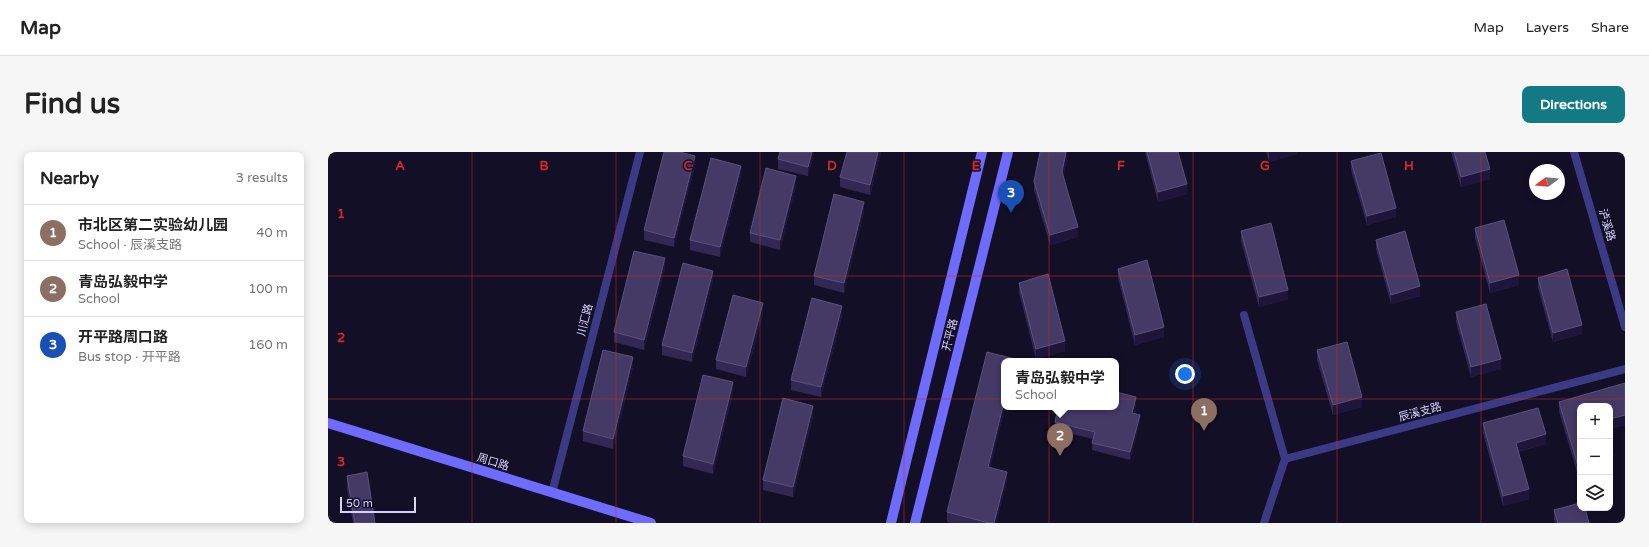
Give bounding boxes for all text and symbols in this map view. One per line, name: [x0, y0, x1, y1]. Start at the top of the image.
text: Map: [20, 17, 61, 39]
text: Map: [1474, 19, 1504, 36]
text: Layers: [1526, 19, 1569, 36]
text: Share: [1591, 19, 1629, 36]
button: Directions: [1522, 86, 1625, 123]
text: Find us: [24, 87, 120, 121]
text: A: [395, 158, 405, 174]
text: B: [539, 158, 549, 174]
text: C: [683, 158, 693, 174]
text: D: [827, 158, 837, 174]
text: E: [972, 158, 980, 174]
text: F: [1117, 158, 1125, 174]
text: G: [1260, 158, 1270, 174]
text: H: [1404, 158, 1414, 174]
north arrow: [1529, 164, 1565, 200]
text: Nearby: [40, 168, 99, 189]
text: 3 results: [236, 170, 288, 186]
pin: 3: [998, 180, 1024, 213]
text: 1: [337, 206, 345, 222]
street label: 泸溪路: [1596, 207, 1618, 243]
text: 市北区第二实验幼儿园: [78, 216, 228, 234]
text: 1: [49, 225, 57, 241]
text: 40 m: [256, 225, 288, 241]
text: School · 辰溪支路: [78, 237, 182, 253]
text: 青岛弘毅中学: [78, 273, 168, 291]
text: 2: [49, 281, 57, 297]
text: 100 m: [248, 281, 288, 297]
text: School: [78, 291, 120, 307]
street label: 川汇路: [575, 302, 595, 338]
street label: 开平路: [940, 317, 960, 353]
text: 开平路周口路: [78, 328, 168, 346]
text: 2: [337, 330, 345, 346]
text: 3: [49, 337, 57, 353]
text: 160 m: [248, 337, 288, 353]
text: Bus stop · 开平路: [78, 349, 181, 365]
popup: [1001, 358, 1119, 410]
your location: [1175, 364, 1195, 384]
text: 青岛弘毅中学: [1015, 369, 1105, 387]
text: School: [1015, 387, 1057, 403]
pin: 1: [1191, 398, 1217, 431]
street label: 辰溪支路: [1397, 400, 1443, 424]
map controls: [1577, 403, 1613, 511]
button: +: [1577, 403, 1613, 439]
pin: 2: [1047, 423, 1073, 456]
button: −: [1577, 439, 1613, 475]
street label: 周口路: [475, 451, 511, 473]
text: 3: [337, 454, 345, 470]
button: layers: [1577, 475, 1613, 511]
scale bar: [340, 495, 416, 514]
text: 50 m: [346, 497, 373, 510]

